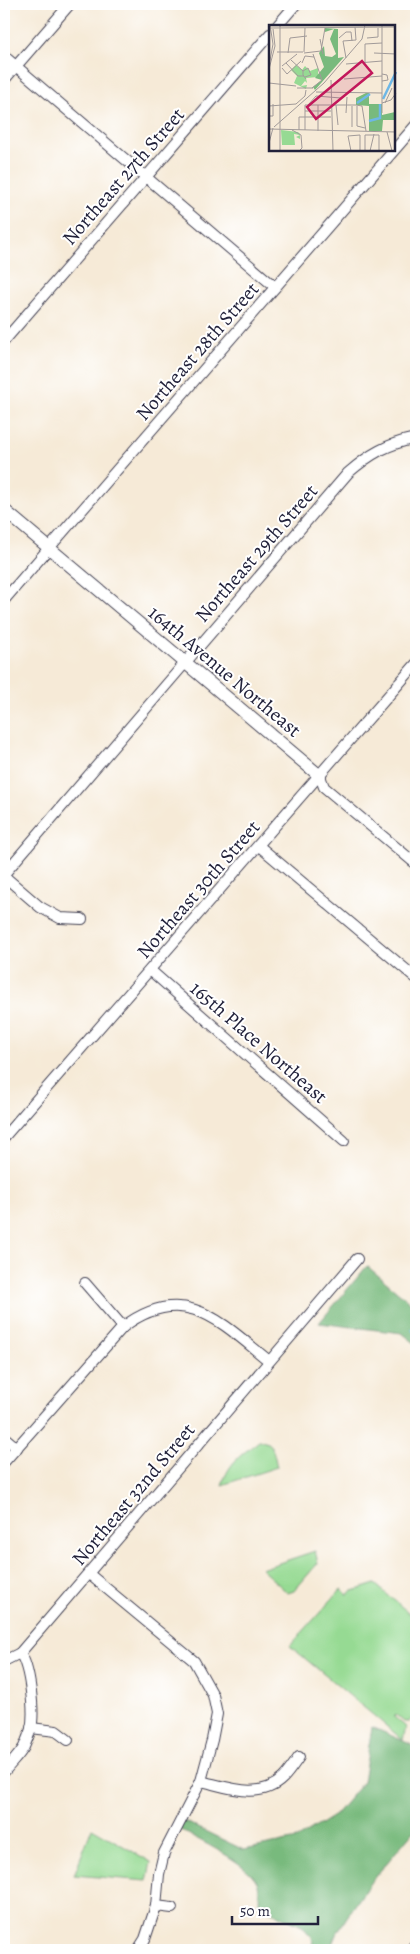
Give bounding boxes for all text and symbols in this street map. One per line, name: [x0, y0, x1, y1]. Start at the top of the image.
inset map: [269, 25, 395, 151]
street label: Northeast 27th Street: [56, 101, 191, 251]
street label: Northeast 28th Street: [130, 276, 265, 426]
street label: Northeast 29th Street: [189, 478, 324, 628]
street label: 164th Avenue Northeast: [143, 599, 307, 744]
street label: Northeast 30th Street: [131, 814, 266, 964]
street label: 165th Place Northeast: [184, 975, 334, 1110]
street label: Northeast 32nd Street: [66, 1417, 201, 1571]
scale bar: [232, 1894, 319, 1926]
text: 50 m: [240, 1901, 270, 1921]

